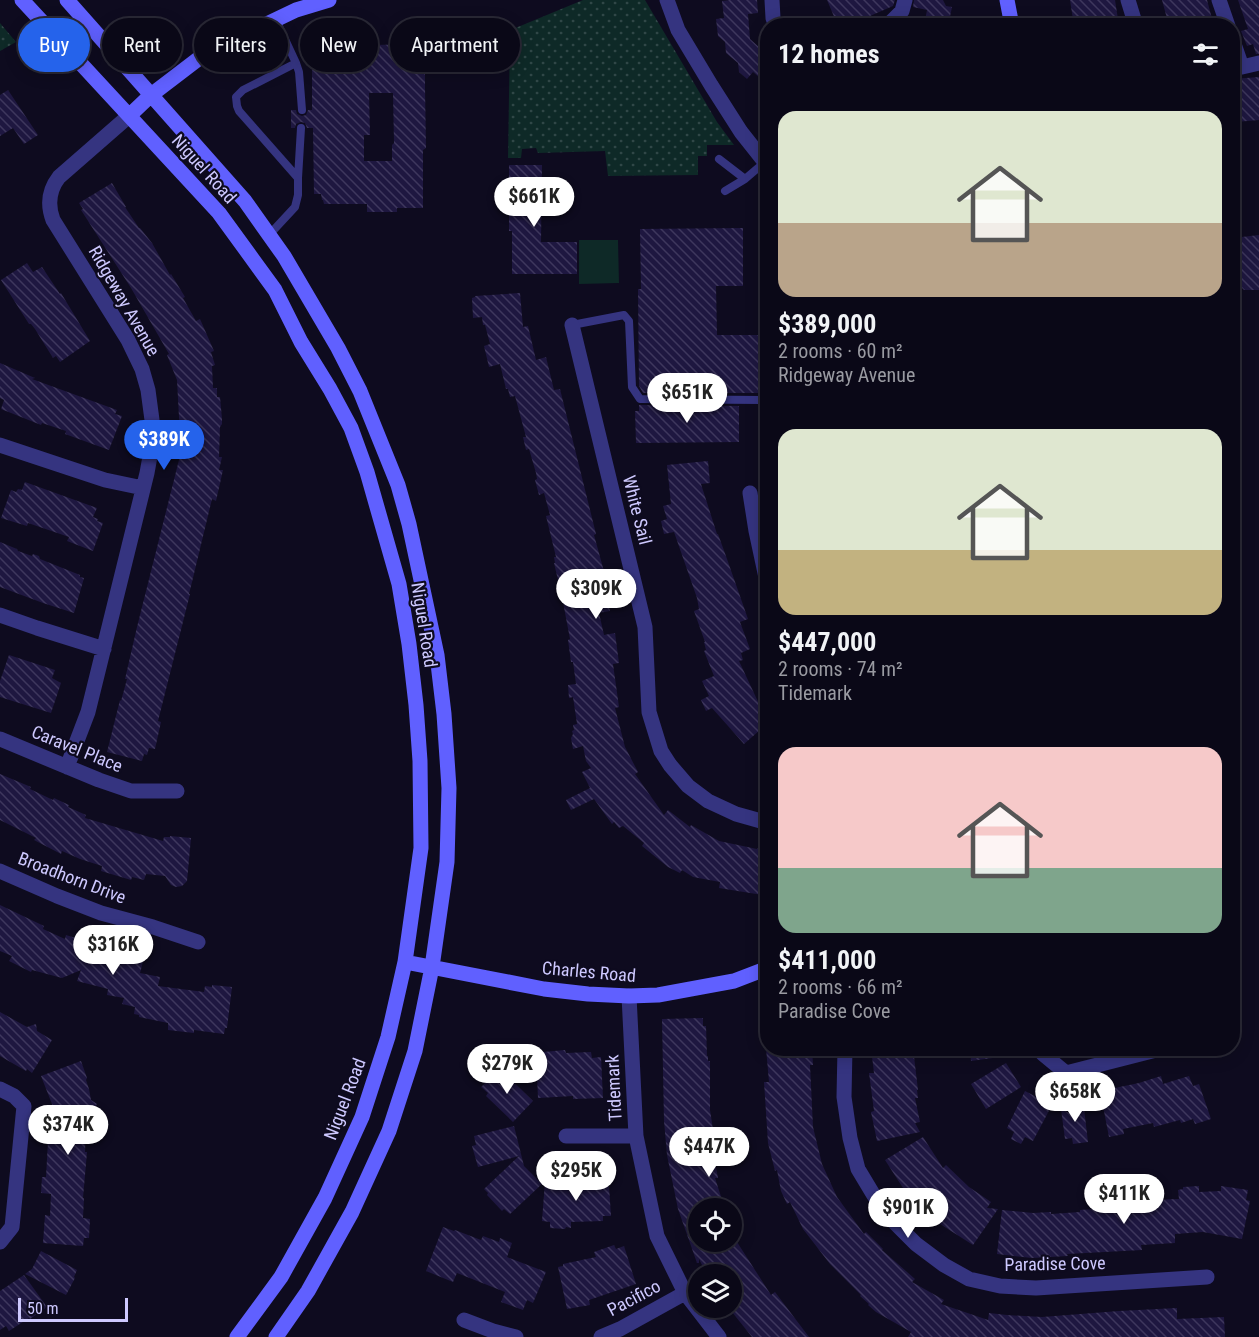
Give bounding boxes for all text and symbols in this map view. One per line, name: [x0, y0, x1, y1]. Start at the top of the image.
chip: Buy: [18, 18, 90, 72]
chip: Rent: [102, 18, 182, 72]
chip: Filters: [194, 18, 288, 72]
chip: New: [300, 18, 378, 72]
chip: Apartment: [390, 18, 520, 72]
icon: filters: [1189, 38, 1222, 71]
text: 12 homes: [778, 39, 880, 69]
street label: Niguel Road: [168, 130, 241, 208]
icon: home: [946, 150, 1054, 258]
pin: $661K: [492, 177, 576, 228]
text: $661K: [508, 184, 560, 208]
street label: Ridgeway Avenue: [84, 242, 164, 360]
text: $389,000: [778, 309, 876, 339]
text: 2 rooms · 60 m²: [778, 339, 903, 363]
text: Ridgeway Avenue: [778, 363, 915, 387]
pin: $651K: [645, 373, 729, 424]
text: $651K: [661, 380, 713, 404]
pin: $389K: [122, 420, 206, 471]
text: $389K: [138, 427, 190, 451]
icon: home: [946, 468, 1054, 576]
street label: White Sail: [619, 473, 656, 547]
pin: $309K: [554, 569, 638, 620]
text: $309K: [570, 576, 622, 600]
street label: Niguel Road: [407, 581, 442, 669]
text: $447,000: [778, 627, 876, 657]
text: 2 rooms · 74 m²: [778, 657, 903, 681]
text: Tidemark: [778, 681, 852, 705]
street label: Caravel Place: [29, 721, 126, 776]
icon: home: [946, 786, 1054, 894]
street label: Broadhorn Drive: [15, 847, 129, 908]
pin: $316K: [71, 925, 155, 976]
text: $316K: [87, 932, 139, 956]
text: $411,000: [778, 945, 876, 975]
street label: Charles Road: [541, 957, 637, 986]
text: 2 rooms · 66 m²: [778, 975, 903, 999]
text: Paradise Cove: [778, 999, 890, 1023]
pin: $279K: [465, 1044, 549, 1095]
text: $279K: [481, 1051, 533, 1075]
street label: Tidemark: [601, 1054, 626, 1122]
street label: Niguel Road: [319, 1055, 370, 1143]
pin: $658K: [1033, 1072, 1117, 1123]
text: $658K: [1049, 1079, 1101, 1103]
pin: $374K: [26, 1105, 110, 1156]
text: $374K: [42, 1112, 94, 1136]
pin: $447K: [667, 1127, 751, 1178]
text: $447K: [683, 1134, 735, 1158]
pin: $295K: [534, 1151, 618, 1202]
text: $295K: [550, 1158, 602, 1182]
pin: $411K: [1082, 1174, 1166, 1225]
text: $411K: [1098, 1181, 1150, 1205]
pin: $901K: [866, 1188, 950, 1239]
text: $901K: [882, 1195, 934, 1219]
map controls: [688, 1198, 742, 1318]
button: locate: [688, 1198, 742, 1252]
street label: Paradise Cove: [1004, 1252, 1106, 1275]
button: layers: [688, 1264, 742, 1318]
street label: Pacifico: [604, 1275, 664, 1320]
scale bar: [18, 1295, 128, 1322]
text: 50 m: [27, 1299, 59, 1318]

